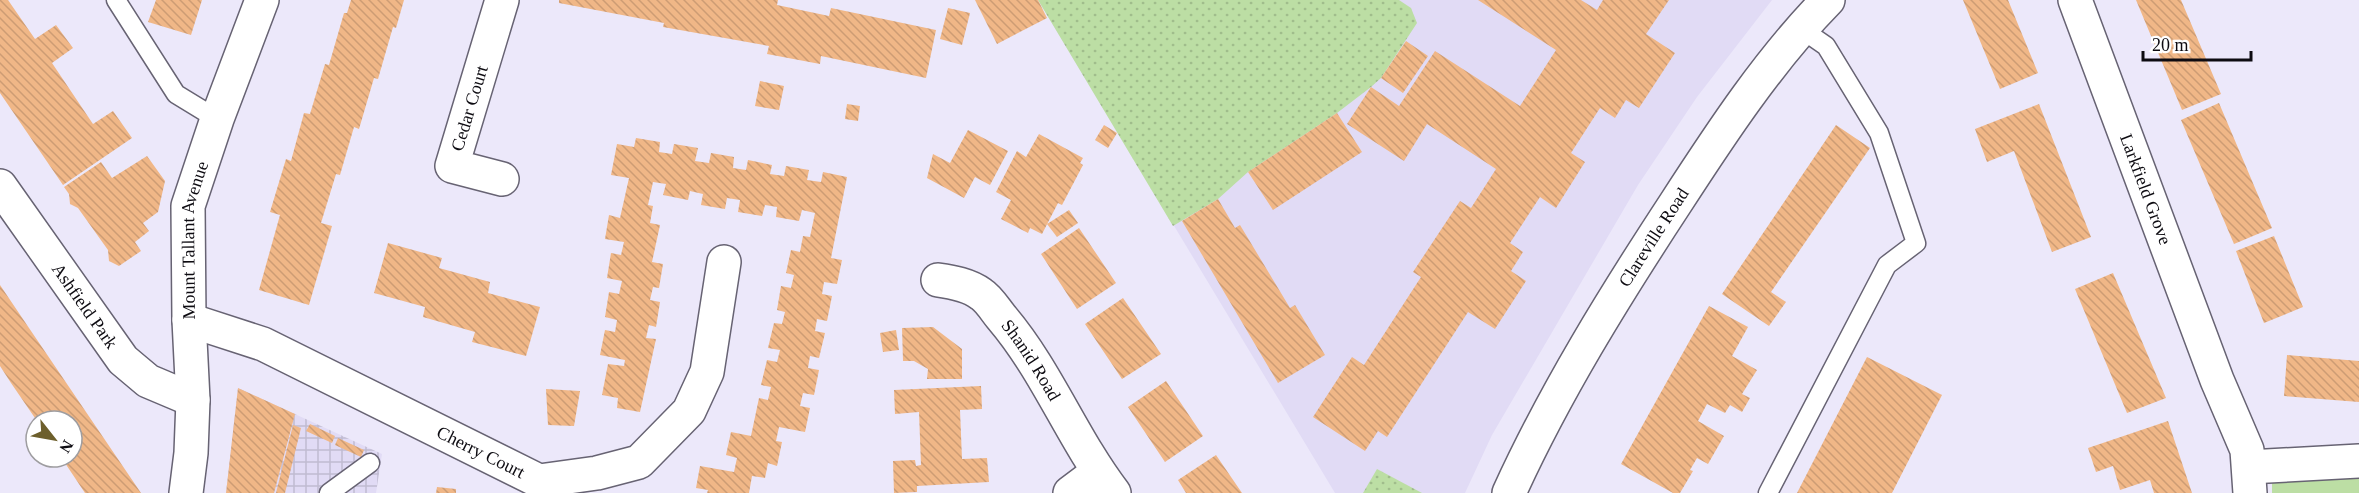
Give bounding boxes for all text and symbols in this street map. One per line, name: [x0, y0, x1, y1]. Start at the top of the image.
scale bar: [2143, 24, 2251, 62]
text: 20 m: [2152, 35, 2189, 55]
street label: Cedar Court: [447, 63, 492, 154]
street label: Larkfield Grove: [2116, 131, 2175, 247]
street label: Mount Tallant Avenue: [178, 159, 212, 320]
street label: Clareville Road: [1614, 184, 1693, 290]
street label: Ashfield Park: [48, 260, 122, 352]
street label: Shanid Road: [997, 316, 1065, 404]
north arrow: [24, 409, 84, 469]
street label: Cherry Court: [434, 422, 528, 482]
text: N: [56, 437, 77, 456]

